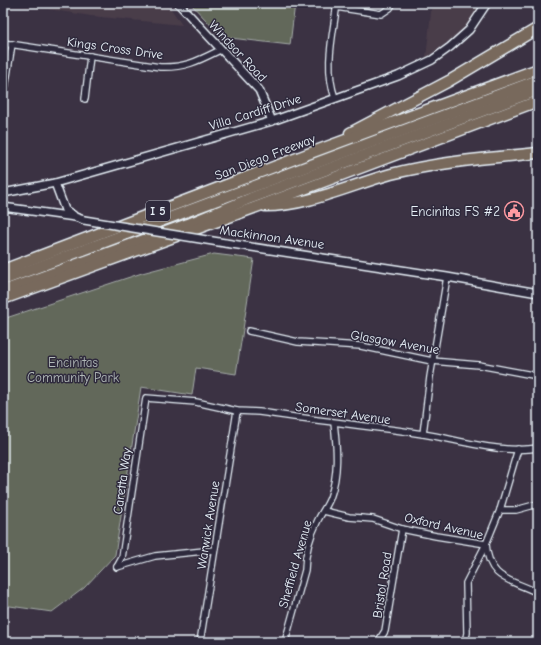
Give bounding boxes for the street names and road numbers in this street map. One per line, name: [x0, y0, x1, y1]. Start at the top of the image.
street label: Windsor Road: [206, 17, 270, 85]
street label: Kings Cross Drive: [66, 34, 165, 62]
street label: Villa Cardiff Drive: [207, 91, 303, 133]
street label: San Diego Freeway: [213, 131, 318, 183]
road number: I 5: [146, 201, 170, 221]
street label: Mackinnon Avenue: [219, 222, 326, 252]
street label: Glasgow Avenue: [350, 327, 441, 357]
street label: Somerset Avenue: [294, 399, 392, 427]
street label: Caretta Way: [110, 447, 134, 515]
street label: Warwick Avenue: [194, 479, 222, 570]
street label: Oxford Avenue: [403, 510, 485, 542]
street label: Sheffield Avenue: [275, 518, 315, 610]
street label: Bristol Road: [369, 551, 395, 619]

